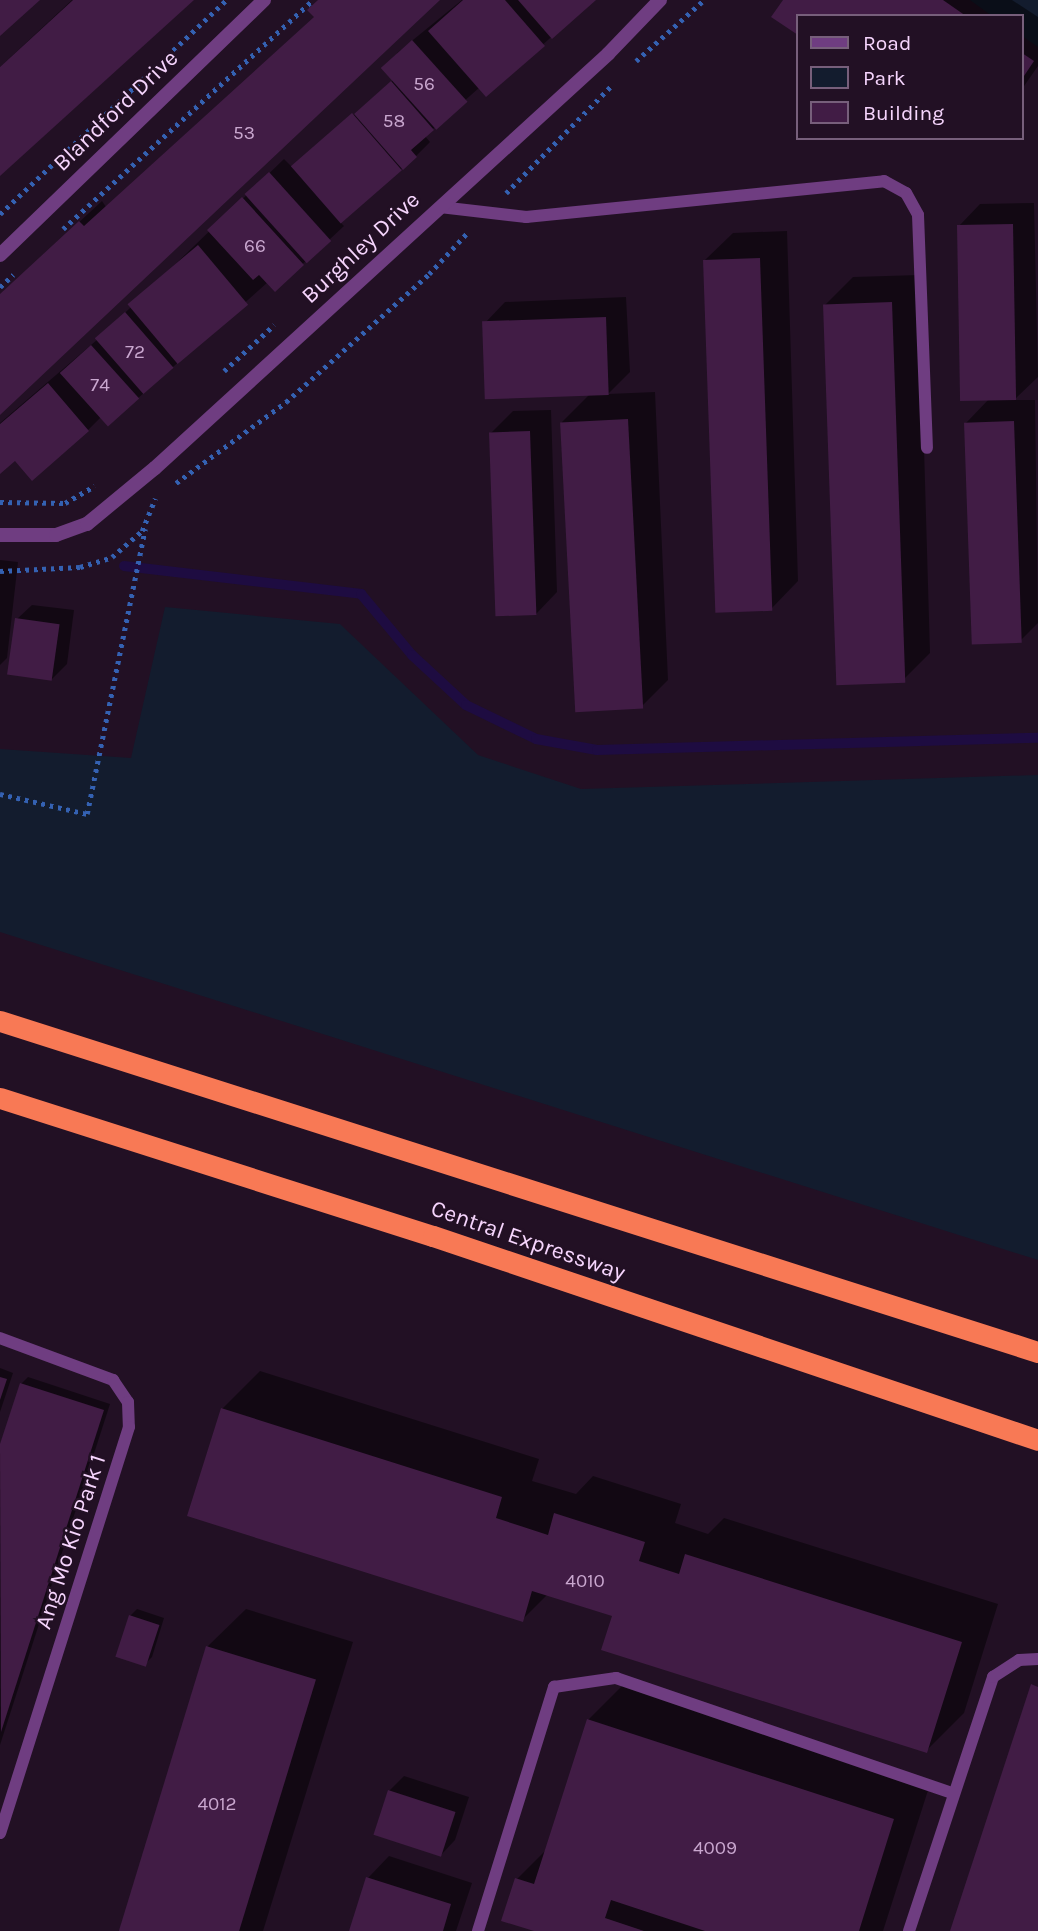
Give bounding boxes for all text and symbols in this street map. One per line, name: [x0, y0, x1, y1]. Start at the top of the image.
legend: [796, 14, 1024, 140]
text: Road: [863, 31, 911, 55]
street label: Blandford Drive: [48, 45, 184, 177]
text: Park: [863, 66, 906, 90]
house number: 56: [413, 74, 435, 96]
text: Building: [863, 101, 944, 125]
house number: 58: [383, 111, 405, 133]
house number: 53: [233, 123, 255, 145]
street label: Burghley Drive: [296, 186, 426, 310]
house number: 66: [244, 236, 266, 258]
house number: 72: [125, 342, 145, 364]
house number: 74: [90, 375, 110, 397]
street label: Central Expressway: [427, 1195, 629, 1287]
street label: Ang Mo Kio Park 1: [30, 1451, 112, 1633]
house number: 4010: [565, 1571, 605, 1593]
house number: 4012: [197, 1794, 237, 1816]
house number: 4009: [693, 1838, 737, 1860]

